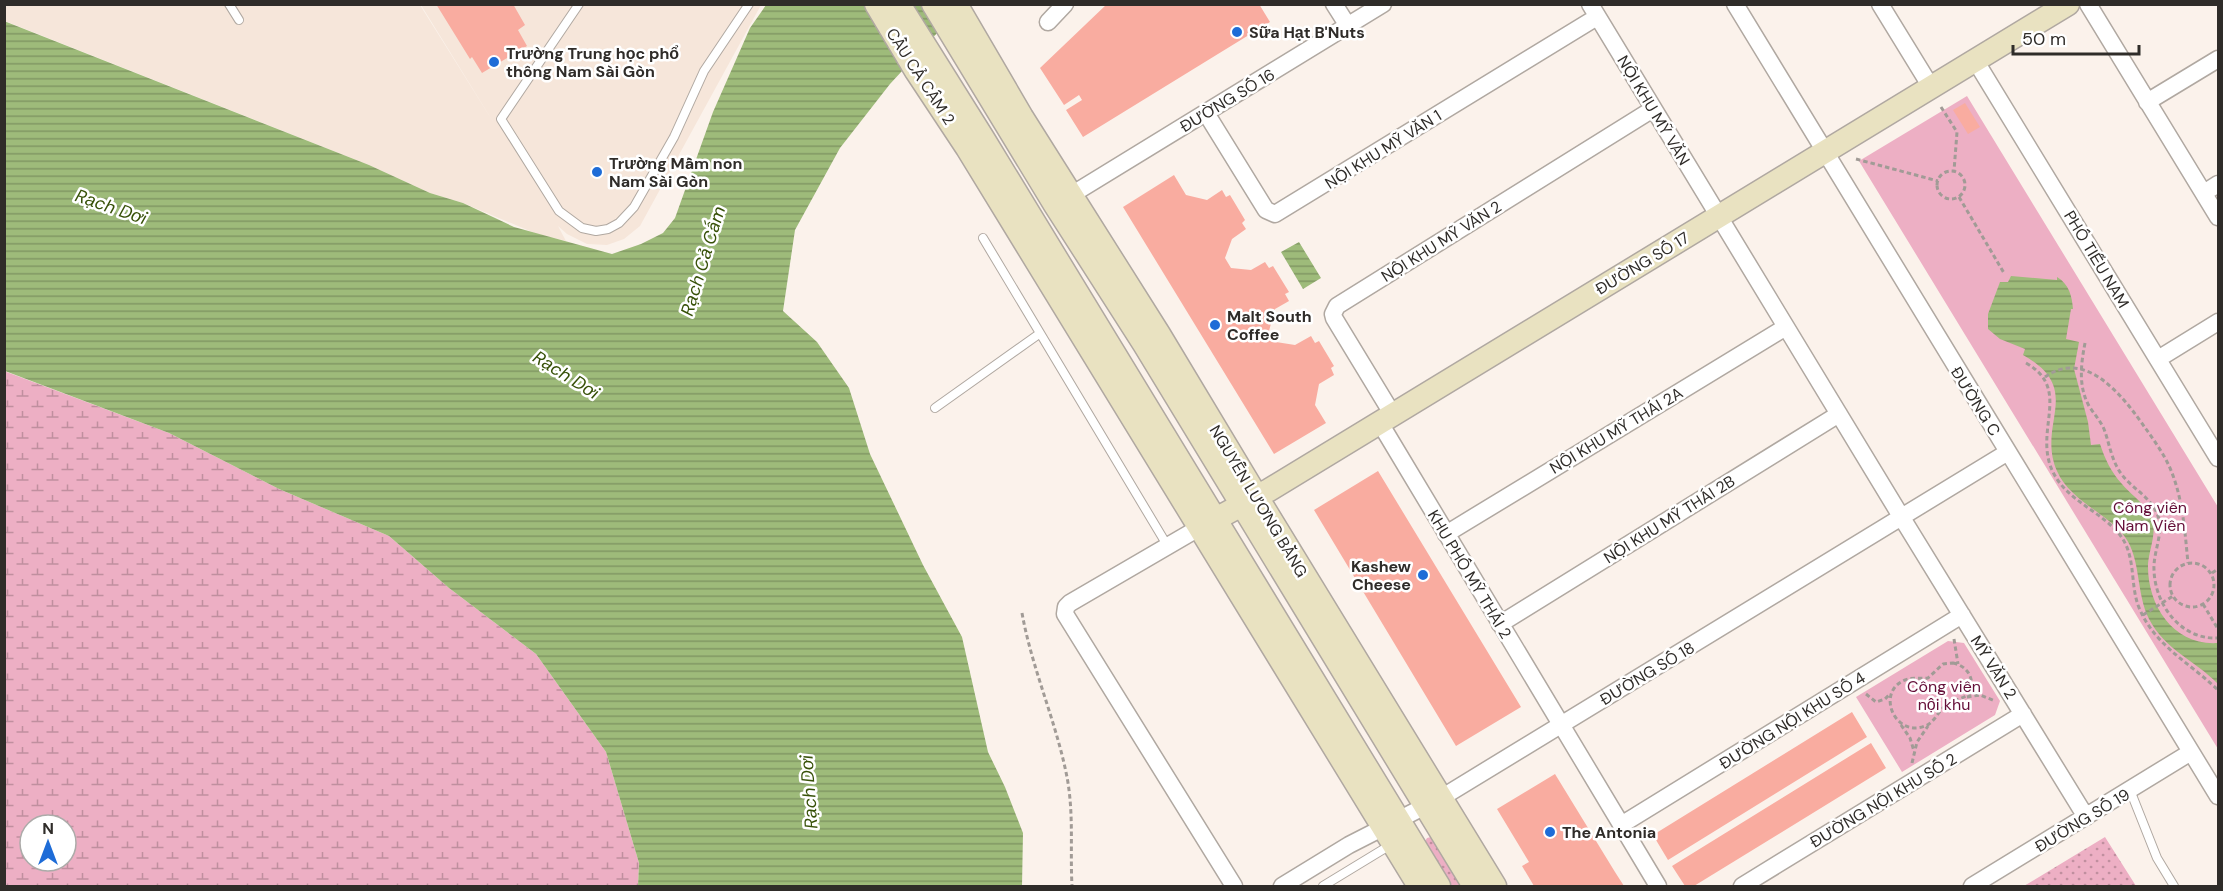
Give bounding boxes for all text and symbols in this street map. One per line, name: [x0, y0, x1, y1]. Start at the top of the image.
scale bar: [2013, 18, 2139, 56]
place label: Sữa Hạt B'Nuts: [1249, 22, 1365, 43]
street label: CẦU CẢ CẤM 2: [881, 24, 960, 129]
marker: Sữa Hạt B'Nuts: [1230, 25, 1244, 39]
text: 50 m: [2022, 27, 2066, 51]
place label: Trường Trung học phổ thông Nam Sài Gòn: [506, 43, 679, 82]
street label: NỘI KHU MỸ VĂN: [1613, 52, 1695, 169]
marker: Trường Trung học phổ thông Nam Sài Gòn: [487, 55, 501, 69]
street label: ĐƯỜNG SỐ 16: [1176, 64, 1279, 137]
street label: NỘI KHU MỸ VĂN 1: [1321, 105, 1445, 194]
place label: Trường Mầm non Nam Sài Gòn: [609, 153, 742, 192]
marker: Trường Mầm non Nam Sài Gòn: [590, 165, 604, 179]
water label: Rạch Dơi: [72, 184, 151, 231]
street label: NỘI KHU MỸ VĂN 2: [1377, 196, 1505, 287]
water label: Rạch Cả Cấm: [675, 203, 731, 319]
street label: PHỐ TIỂU NAM: [2059, 207, 2134, 312]
street label: ĐƯỜNG SỐ 17: [1592, 227, 1693, 300]
place label: Malt South Coffee: [1227, 306, 1312, 345]
marker: Malt South Coffee: [1208, 318, 1222, 332]
water label: Rạch Dơi: [528, 345, 604, 405]
street label: ĐƯỜNG C: [1946, 363, 2005, 440]
street label: NỘI KHU MỸ THÁI 2A: [1546, 382, 1687, 479]
street label: NGUYỄN LƯƠNG BẰNG: [1205, 421, 1312, 581]
street label: NỘI KHU MỸ THÁI 2B: [1600, 471, 1739, 568]
park label: Công viên Nam Viên: [2113, 497, 2187, 536]
street label: KHU PHỐ MỸ THÁI 2: [1423, 506, 1516, 642]
place label: Kashew Cheese: [1351, 556, 1411, 595]
marker: Kashew Cheese: [1416, 568, 1430, 582]
street label: MỸ VĂN 2: [1966, 631, 2021, 703]
street label: ĐƯỜNG SỐ 18: [1596, 637, 1698, 710]
street label: ĐƯỜNG NỘI KHU SỐ 4: [1715, 667, 1869, 774]
park label: Công viên nội khu: [1907, 676, 1981, 715]
street label: ĐƯỜNG NỘI KHU SỐ 2: [1806, 748, 1961, 853]
water label: Rạch Dơi: [794, 754, 824, 830]
street label: ĐƯỜNG SỐ 19: [2031, 784, 2134, 857]
north arrow: [18, 813, 78, 873]
text: N: [42, 818, 54, 839]
place label: The Antonia: [1562, 822, 1656, 843]
marker: The Antonia: [1543, 825, 1557, 839]

